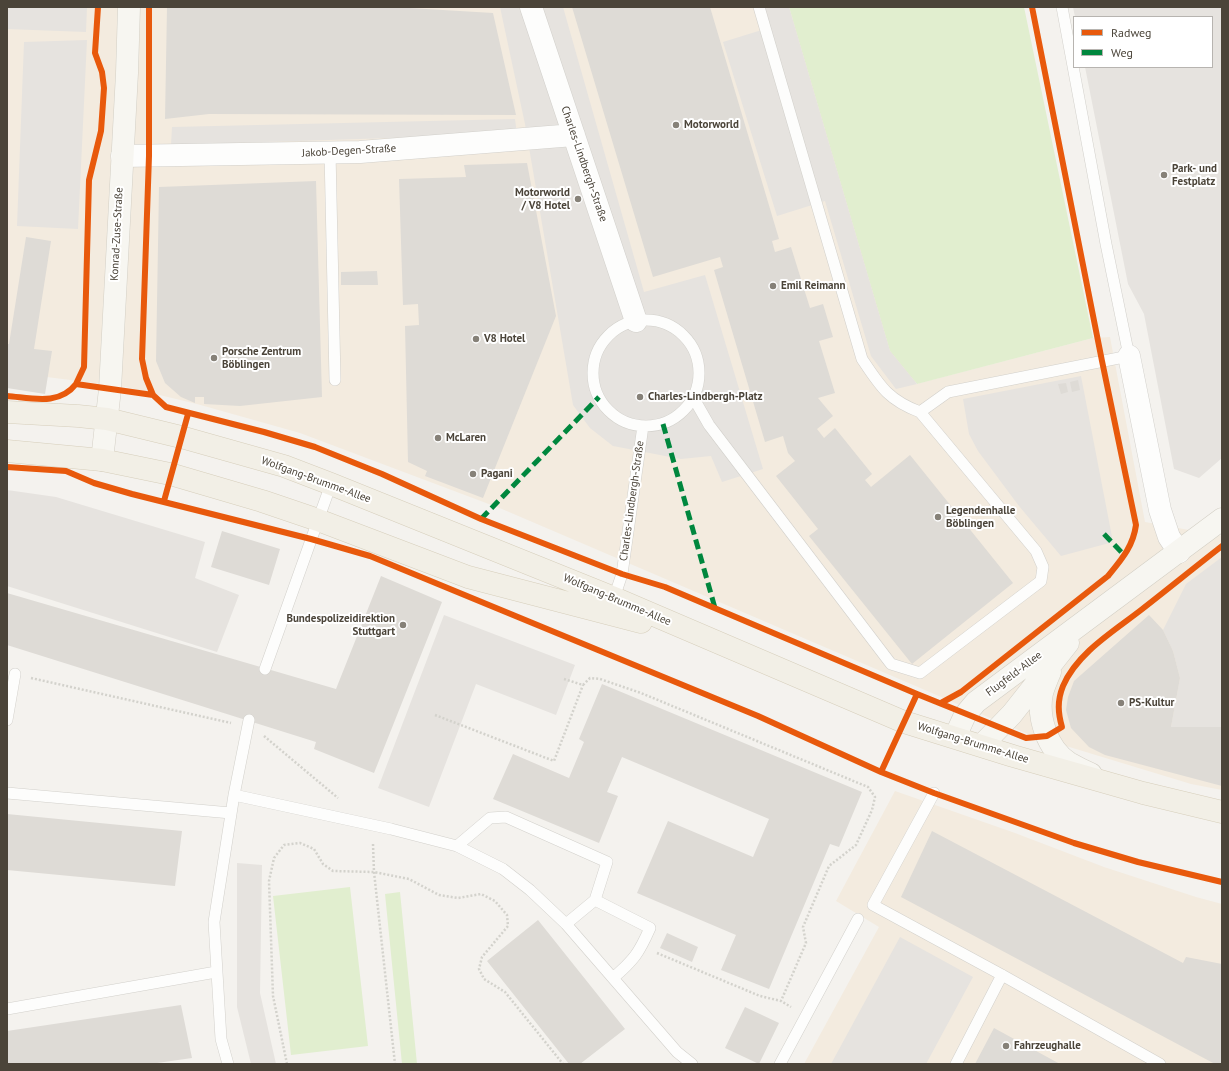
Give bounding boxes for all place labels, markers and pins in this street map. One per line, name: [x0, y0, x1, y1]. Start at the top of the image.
place label: Motorworld: [684, 118, 739, 132]
marker: Motorworld: [671, 120, 681, 130]
place label: Park- und Festplatz: [1172, 162, 1217, 188]
marker: Park- und Festplatz: [1159, 170, 1169, 180]
place label: Motorworld / V8 Hotel: [515, 186, 570, 212]
marker: Motorworld / V8 Hotel: [573, 194, 583, 204]
place label: Emil Reimann: [781, 279, 846, 293]
marker: Emil Reimann: [768, 281, 778, 291]
place label: V8 Hotel: [484, 332, 525, 346]
marker: V8 Hotel: [471, 334, 481, 344]
place label: Porsche Zentrum Böblingen: [222, 345, 301, 371]
marker: Porsche Zentrum Böblingen: [209, 353, 219, 363]
place label: Charles-Lindbergh-Platz: [648, 390, 762, 404]
marker: Charles-Lindbergh-Platz: [635, 392, 645, 402]
place label: McLaren: [446, 431, 486, 445]
marker: McLaren: [433, 433, 443, 443]
place label: Pagani: [481, 467, 513, 481]
marker: Pagani: [468, 469, 478, 479]
place label: Legendenhalle Böblingen: [946, 504, 1015, 530]
marker: Legendenhalle Böblingen: [933, 512, 943, 522]
place label: Bundespolizeidirektion Stuttgart: [286, 612, 395, 638]
marker: Bundespolizeidirektion Stuttgart: [398, 620, 408, 630]
place label: PS-Kultur: [1129, 696, 1174, 710]
marker: PS-Kultur: [1116, 698, 1126, 708]
place label: Fahrzeughalle: [1014, 1039, 1081, 1053]
marker: Fahrzeughalle: [1001, 1041, 1011, 1051]

